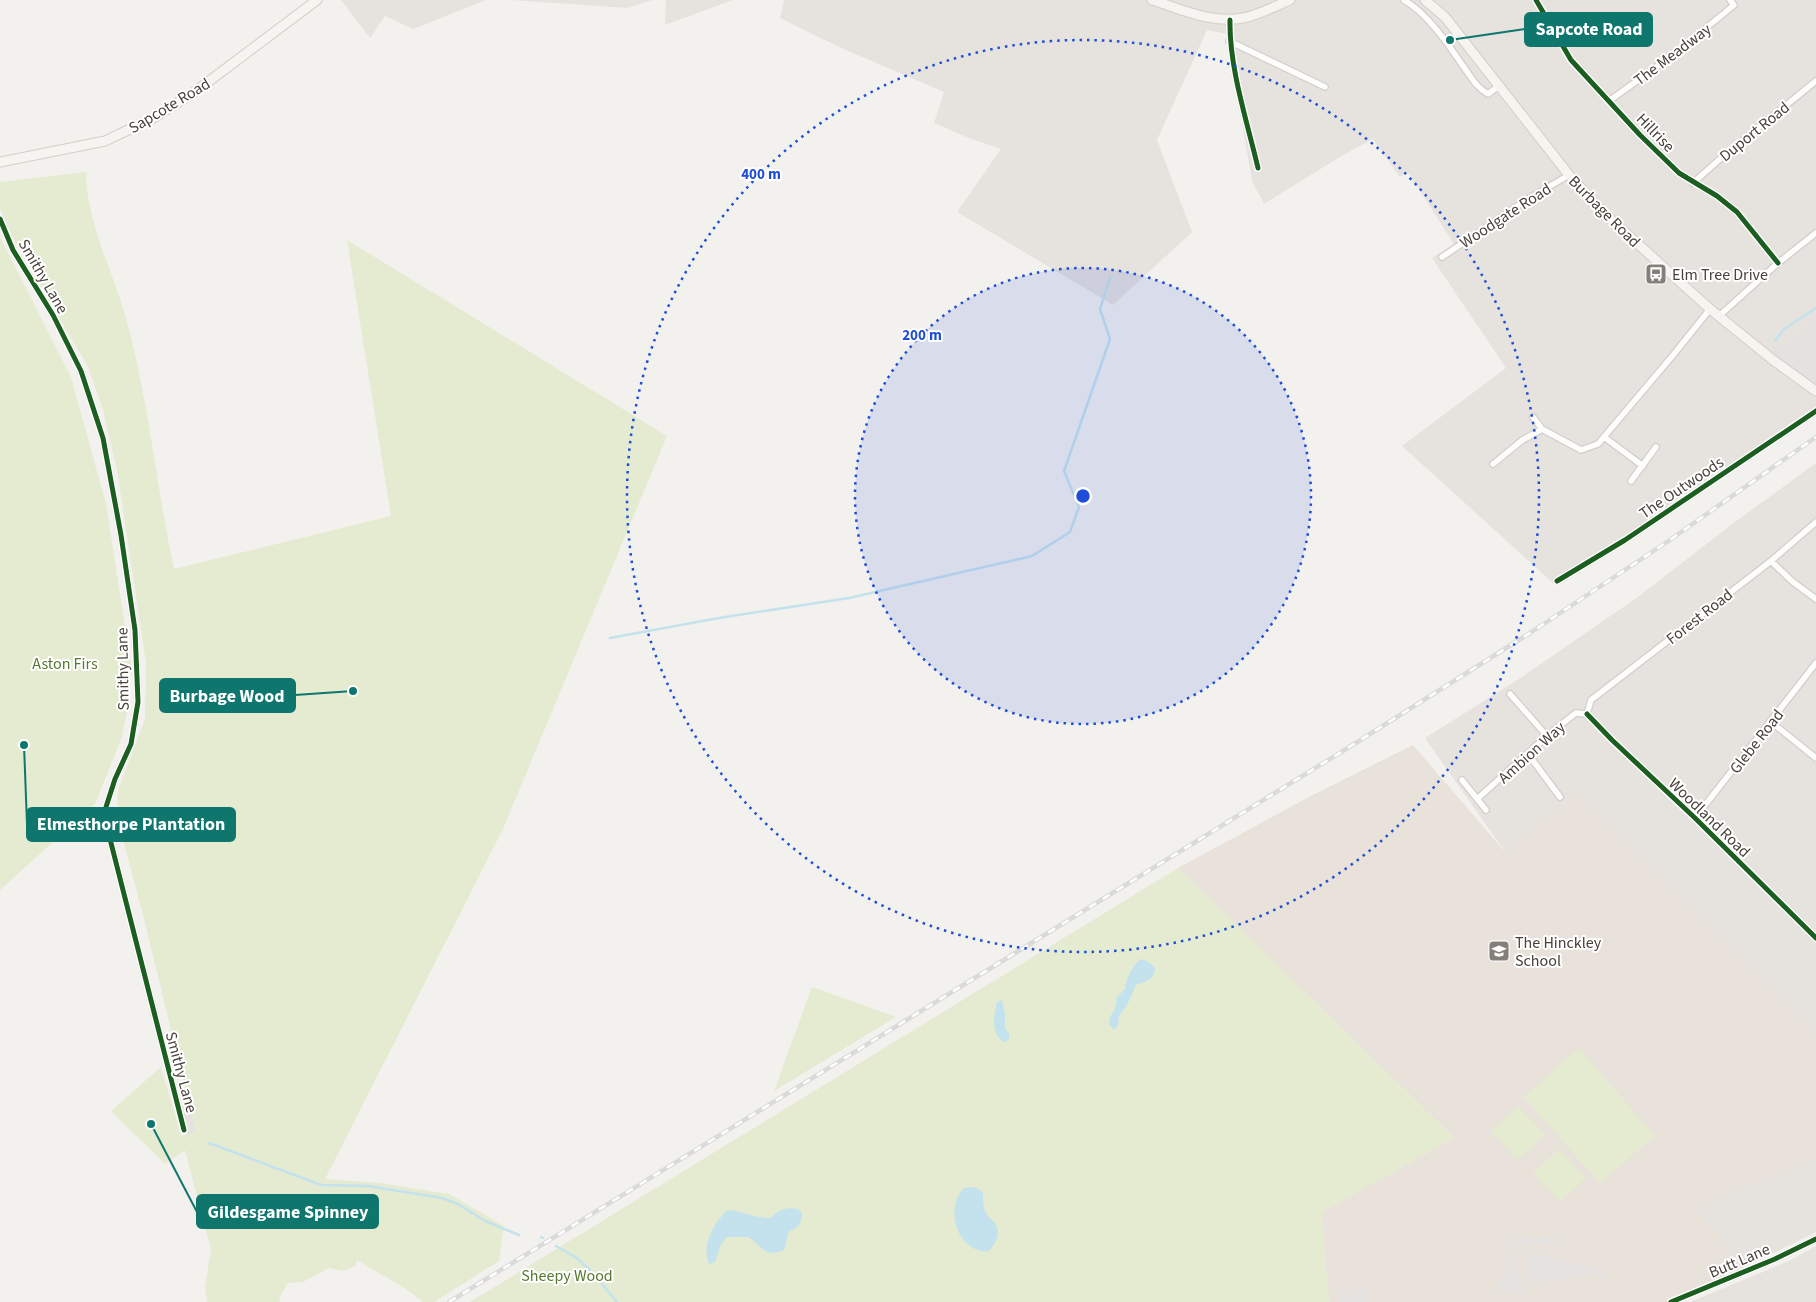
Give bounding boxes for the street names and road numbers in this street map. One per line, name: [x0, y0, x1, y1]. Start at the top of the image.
street label: The Meadway: [1629, 18, 1716, 91]
street label: Sapcote Road: [125, 73, 214, 139]
street label: Duport Road: [1715, 97, 1794, 167]
street label: Hillrise: [1631, 108, 1679, 157]
street label: Burbage Road: [1563, 171, 1645, 253]
street label: Woodgate Road: [1455, 178, 1556, 254]
street label: Smithy Lane: [13, 235, 73, 318]
street label: The Outwoods: [1635, 451, 1728, 524]
street label: Forest Road: [1662, 584, 1738, 650]
street label: Smithy Lane: [111, 627, 135, 711]
street label: Glebe Road: [1725, 705, 1789, 778]
street label: Ambion Way: [1493, 716, 1570, 789]
street label: Woodland Road: [1663, 773, 1755, 862]
street label: Smithy Lane: [160, 1029, 202, 1115]
street label: Butt Lane: [1705, 1238, 1773, 1284]

